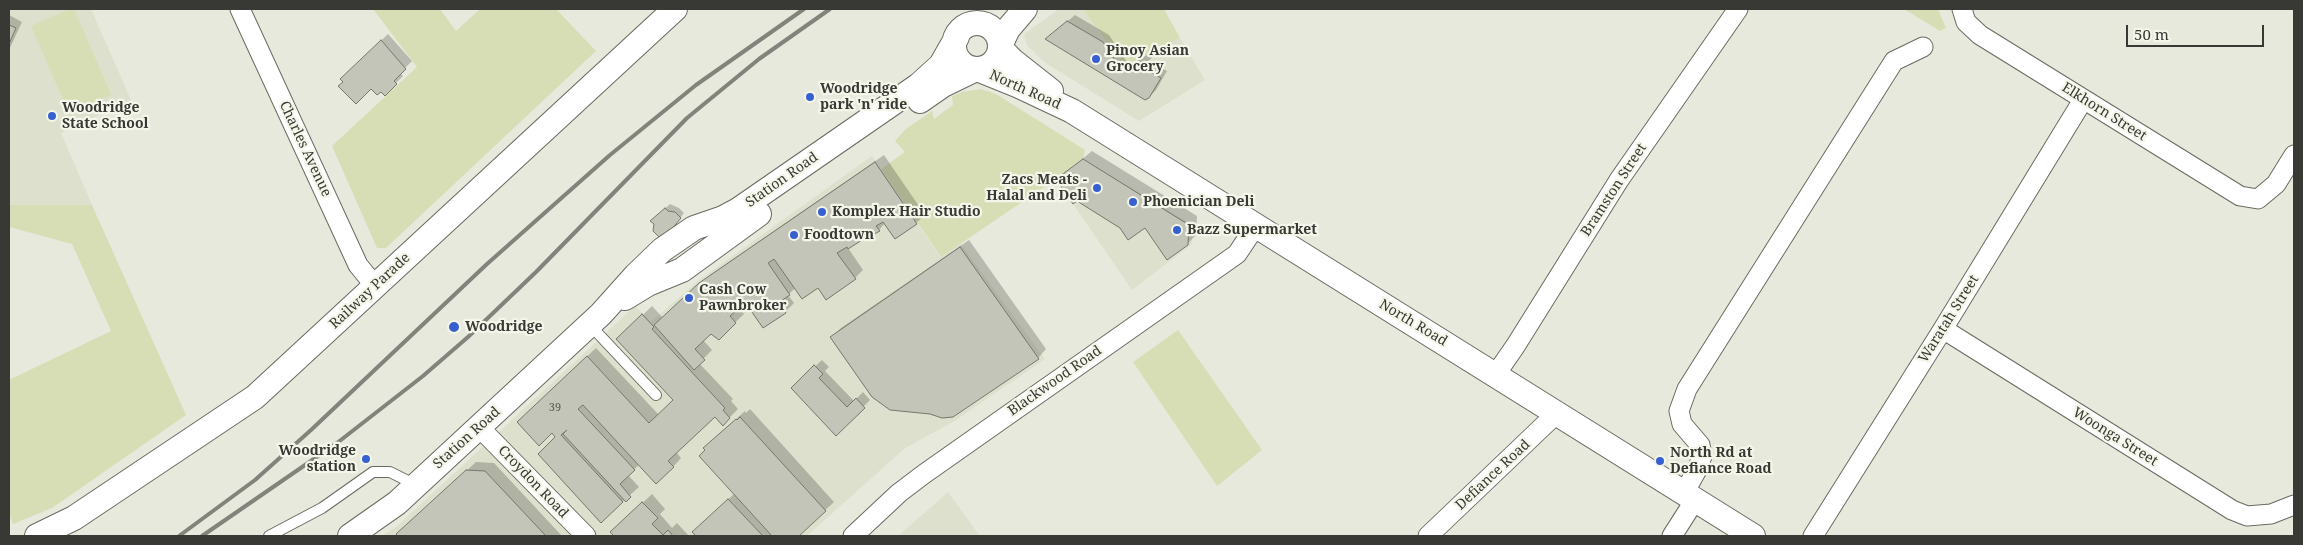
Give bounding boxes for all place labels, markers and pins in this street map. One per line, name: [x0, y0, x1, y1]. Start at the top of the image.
place label: Pinoy Asian Grocery: [1106, 43, 1189, 75]
marker: Pinoy Asian Grocery: [1090, 53, 1102, 65]
place label: Woodridge park 'n' ride: [820, 81, 907, 114]
marker: Woodridge park 'n' ride: [804, 91, 816, 103]
place label: Woodridge State School: [62, 100, 148, 132]
marker: Woodridge State School: [46, 110, 58, 122]
place label: Zacs Meats - Halal and Deli: [986, 172, 1087, 204]
marker: Zacs Meats - Halal and Deli: [1091, 182, 1103, 194]
place label: Phoenician Deli: [1143, 194, 1254, 210]
marker: Phoenician Deli: [1127, 196, 1139, 208]
place label: Komplex Hair Studio: [832, 204, 981, 220]
marker: Komplex Hair Studio: [816, 206, 828, 218]
place label: Bazz Supermarket: [1187, 222, 1317, 238]
marker: Bazz Supermarket: [1171, 224, 1183, 236]
place label: Foodtown: [804, 227, 874, 243]
marker: Foodtown: [788, 229, 800, 241]
place label: Cash Cow Pawnbroker: [699, 282, 787, 314]
marker: Cash Cow Pawnbroker: [683, 292, 695, 304]
place label: Woodridge: [465, 319, 543, 335]
marker: Woodridge: [447, 320, 461, 334]
place label: Woodridge station: [278, 443, 356, 476]
place label: North Rd at Defiance Road: [1670, 445, 1772, 478]
marker: Woodridge station: [360, 453, 372, 465]
marker: North Rd at Defiance Road: [1654, 455, 1666, 467]

